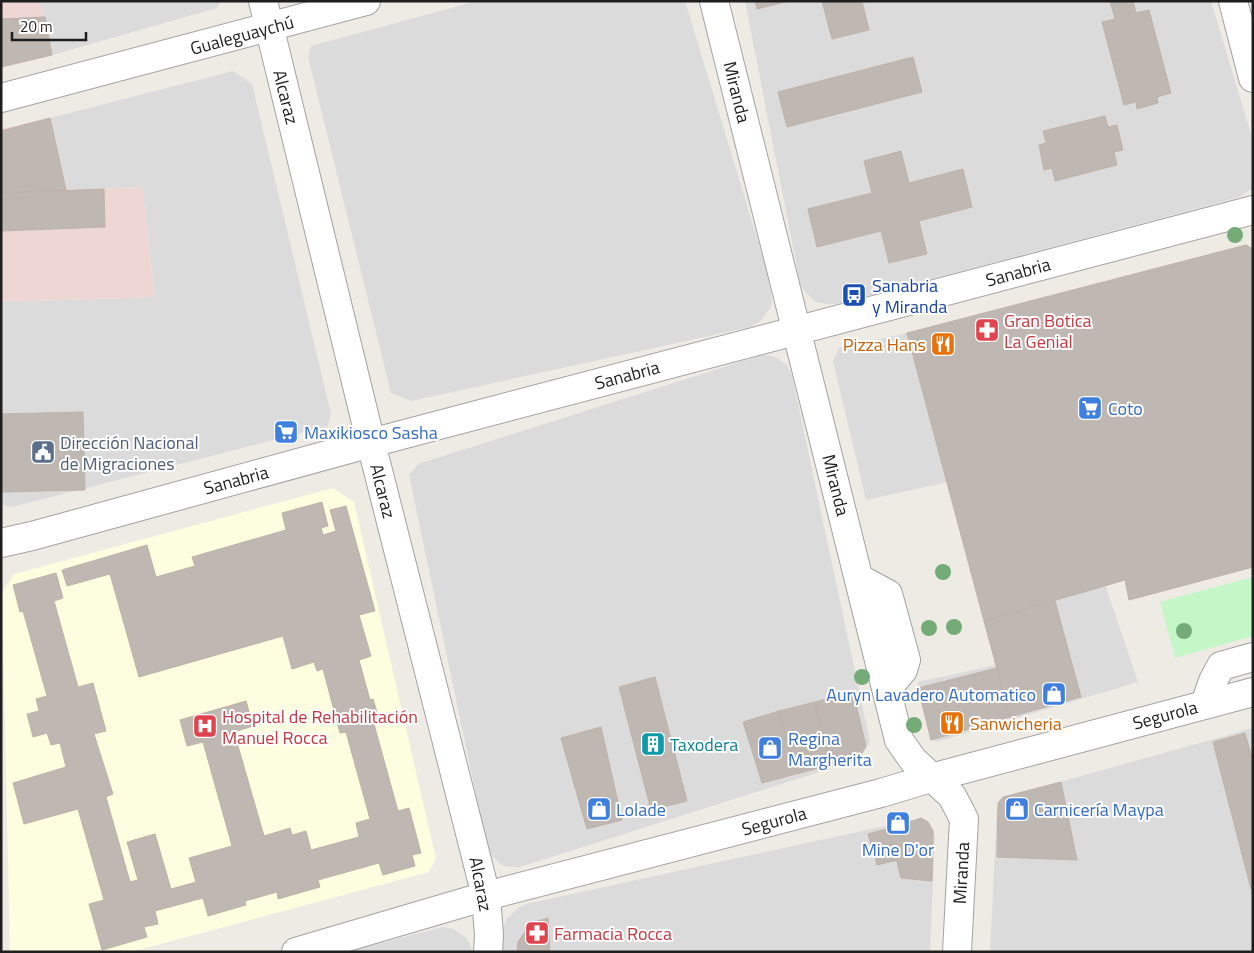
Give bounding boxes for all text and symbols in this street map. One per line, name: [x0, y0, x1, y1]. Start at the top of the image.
street label: Gualeguaychú: [187, 8, 297, 62]
scale bar: [12, 10, 86, 42]
text: 20 m: [20, 15, 53, 38]
street label: Miranda: [716, 58, 758, 126]
street label: Alcaraz: [266, 67, 306, 127]
street label: Sanabria: [983, 250, 1053, 294]
place label: Sanabria y Miranda: [872, 272, 947, 320]
bus stop icon: Sanabria y Miranda: [841, 282, 867, 308]
place label: Gran Botica La Genial: [1004, 307, 1092, 355]
pharmacy icon: Gran Botica La Genial: [974, 317, 1000, 343]
place label: Pizza Hans: [843, 331, 926, 358]
restaurant icon: Pizza Hans: [930, 331, 956, 357]
street label: Sanabria: [592, 353, 662, 397]
supermarket icon: Coto: [1077, 395, 1103, 421]
place label: Coto: [1108, 395, 1143, 422]
supermarket icon: Maxikiosco Sasha: [273, 419, 299, 445]
place label: Maxikiosco Sasha: [304, 419, 438, 446]
place label: Dirección Nacional de Migraciones: [60, 429, 199, 477]
public building icon: Dirección Nacional de Migraciones: [30, 439, 56, 465]
street label: Miranda: [815, 451, 857, 519]
street label: Sanabria: [201, 458, 271, 502]
street label: Alcaraz: [363, 461, 403, 521]
place label: Auryn Lavadero Automatico: [826, 681, 1036, 708]
shop icon: Auryn Lavadero Automatico: [1041, 681, 1067, 707]
street label: Segurola: [1129, 693, 1201, 737]
place label: Hospital de Rehabilitación Manuel Rocca: [222, 703, 418, 751]
restaurant icon: Sanwicheria: [939, 710, 965, 736]
place label: Sanwicheria: [970, 710, 1062, 737]
hospital icon: Hospital de Rehabilitación Manuel Rocca: [192, 713, 218, 739]
place label: Regina Margherita: [788, 725, 872, 773]
building icon: Taxodera: [640, 731, 666, 757]
place label: Taxodera: [670, 731, 738, 758]
shop icon: Regina Margherita: [757, 735, 783, 761]
shop icon: Lolade: [586, 796, 612, 822]
place label: Lolade: [616, 796, 666, 823]
shop icon: Carnicería Maypa: [1004, 796, 1030, 822]
place label: Carnicería Maypa: [1034, 796, 1164, 823]
street label: Segurola: [738, 799, 810, 843]
shop icon: Mine D'or: [885, 810, 911, 836]
place label: Mine D'or: [862, 836, 934, 863]
street label: Miranda: [946, 841, 976, 905]
street label: Alcaraz: [462, 854, 500, 914]
pharmacy icon: Farmacia Rocca: [524, 920, 550, 946]
place label: Farmacia Rocca: [554, 920, 672, 947]

